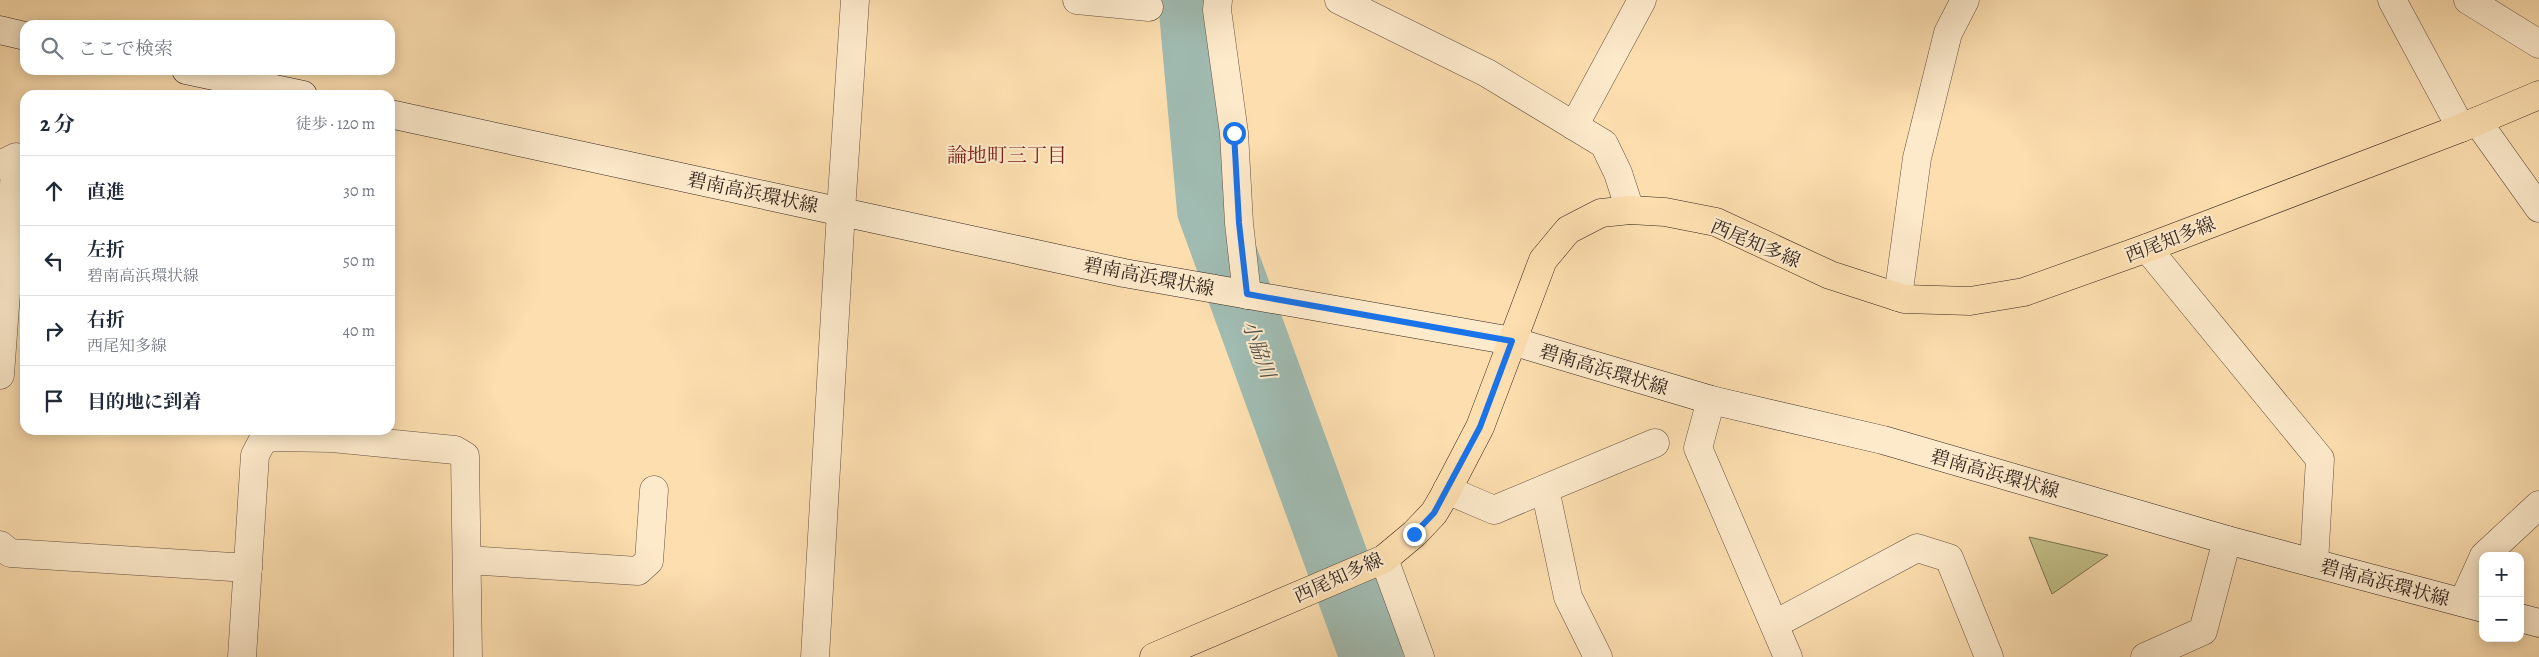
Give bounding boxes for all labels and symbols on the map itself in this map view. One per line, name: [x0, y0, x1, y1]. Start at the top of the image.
route start: [1223, 122, 1246, 145]
district label: 論地町三丁目: [947, 142, 1067, 169]
street label: 碧南高浜環状線: [685, 166, 821, 220]
street label: 西尾知多線: [2121, 211, 2219, 269]
street label: 西尾知多線: [1707, 213, 1804, 274]
street label: 碧南高浜環状線: [1081, 252, 1217, 302]
water label: 小脇川: [1236, 316, 1282, 384]
street label: 碧南高浜環状線: [1536, 338, 1671, 402]
street label: 碧南高浜環状線: [1927, 443, 2062, 505]
route end: [1403, 523, 1426, 546]
street label: 西尾知多線: [1290, 547, 1387, 609]
street label: 碧南高浜環状線: [2317, 553, 2452, 613]

